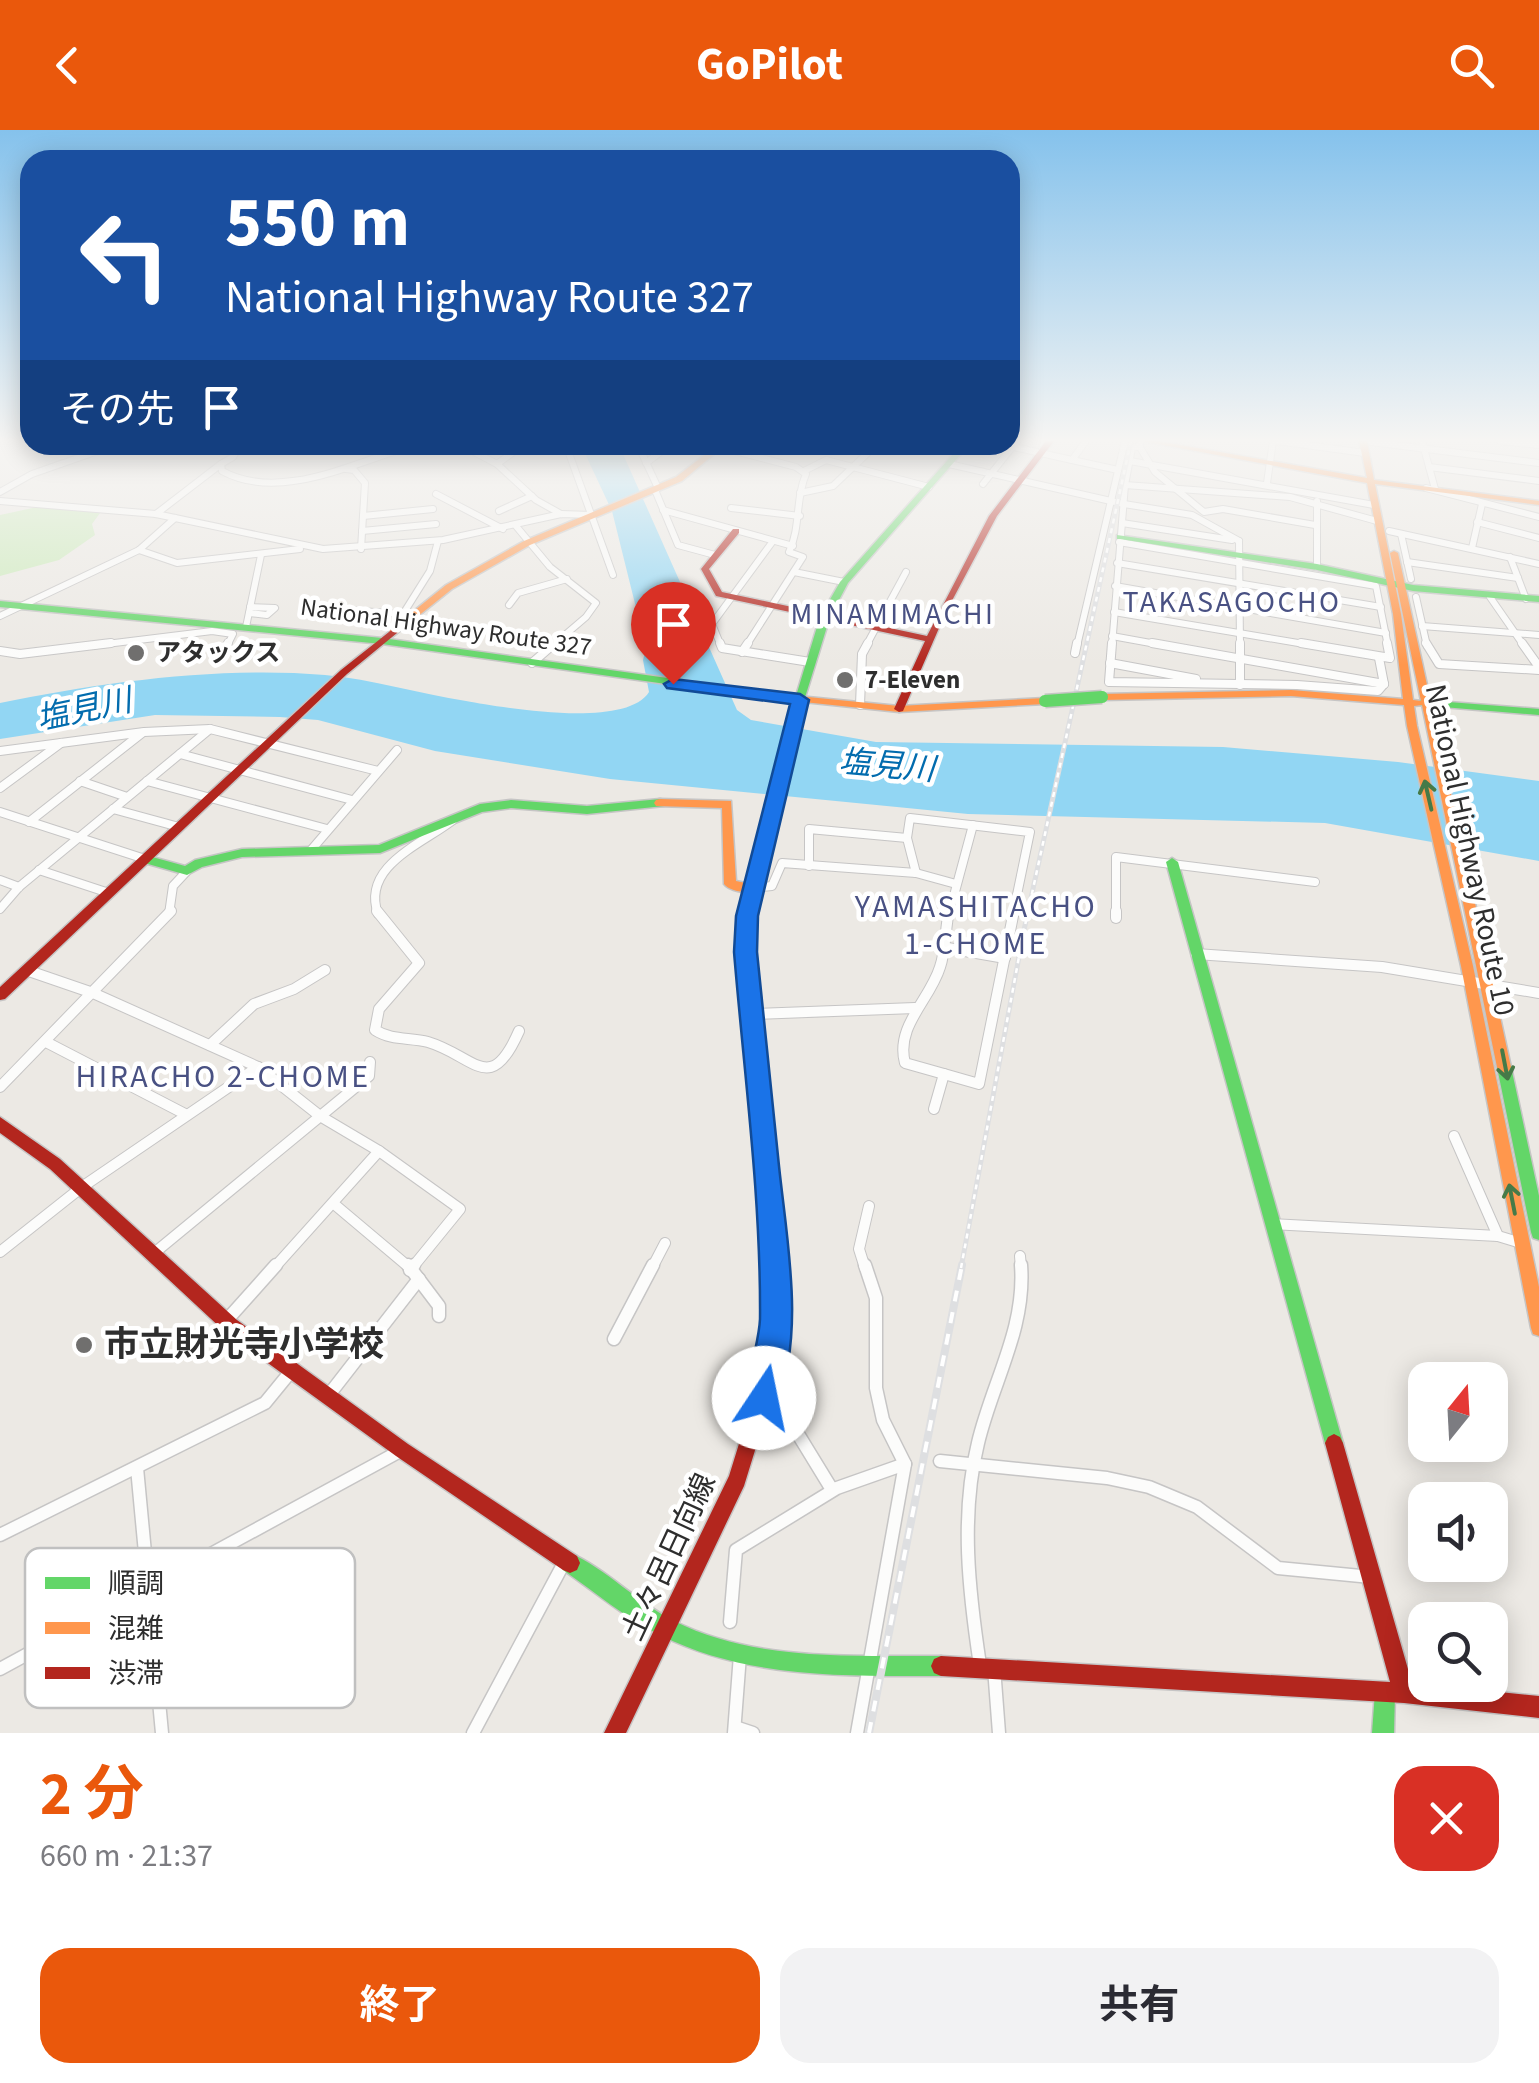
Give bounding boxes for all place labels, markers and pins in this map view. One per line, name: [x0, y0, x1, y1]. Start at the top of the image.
pin: [631, 582, 716, 685]
place label: アタックス: [156, 635, 280, 671]
marker: アタックス: [125, 642, 147, 664]
place label: 7-Eleven: [865, 662, 960, 698]
marker: 7-Eleven: [834, 669, 856, 691]
place label: 市立財光寺小学校: [104, 1320, 384, 1370]
marker: 市立財光寺小学校: [73, 1334, 95, 1356]

